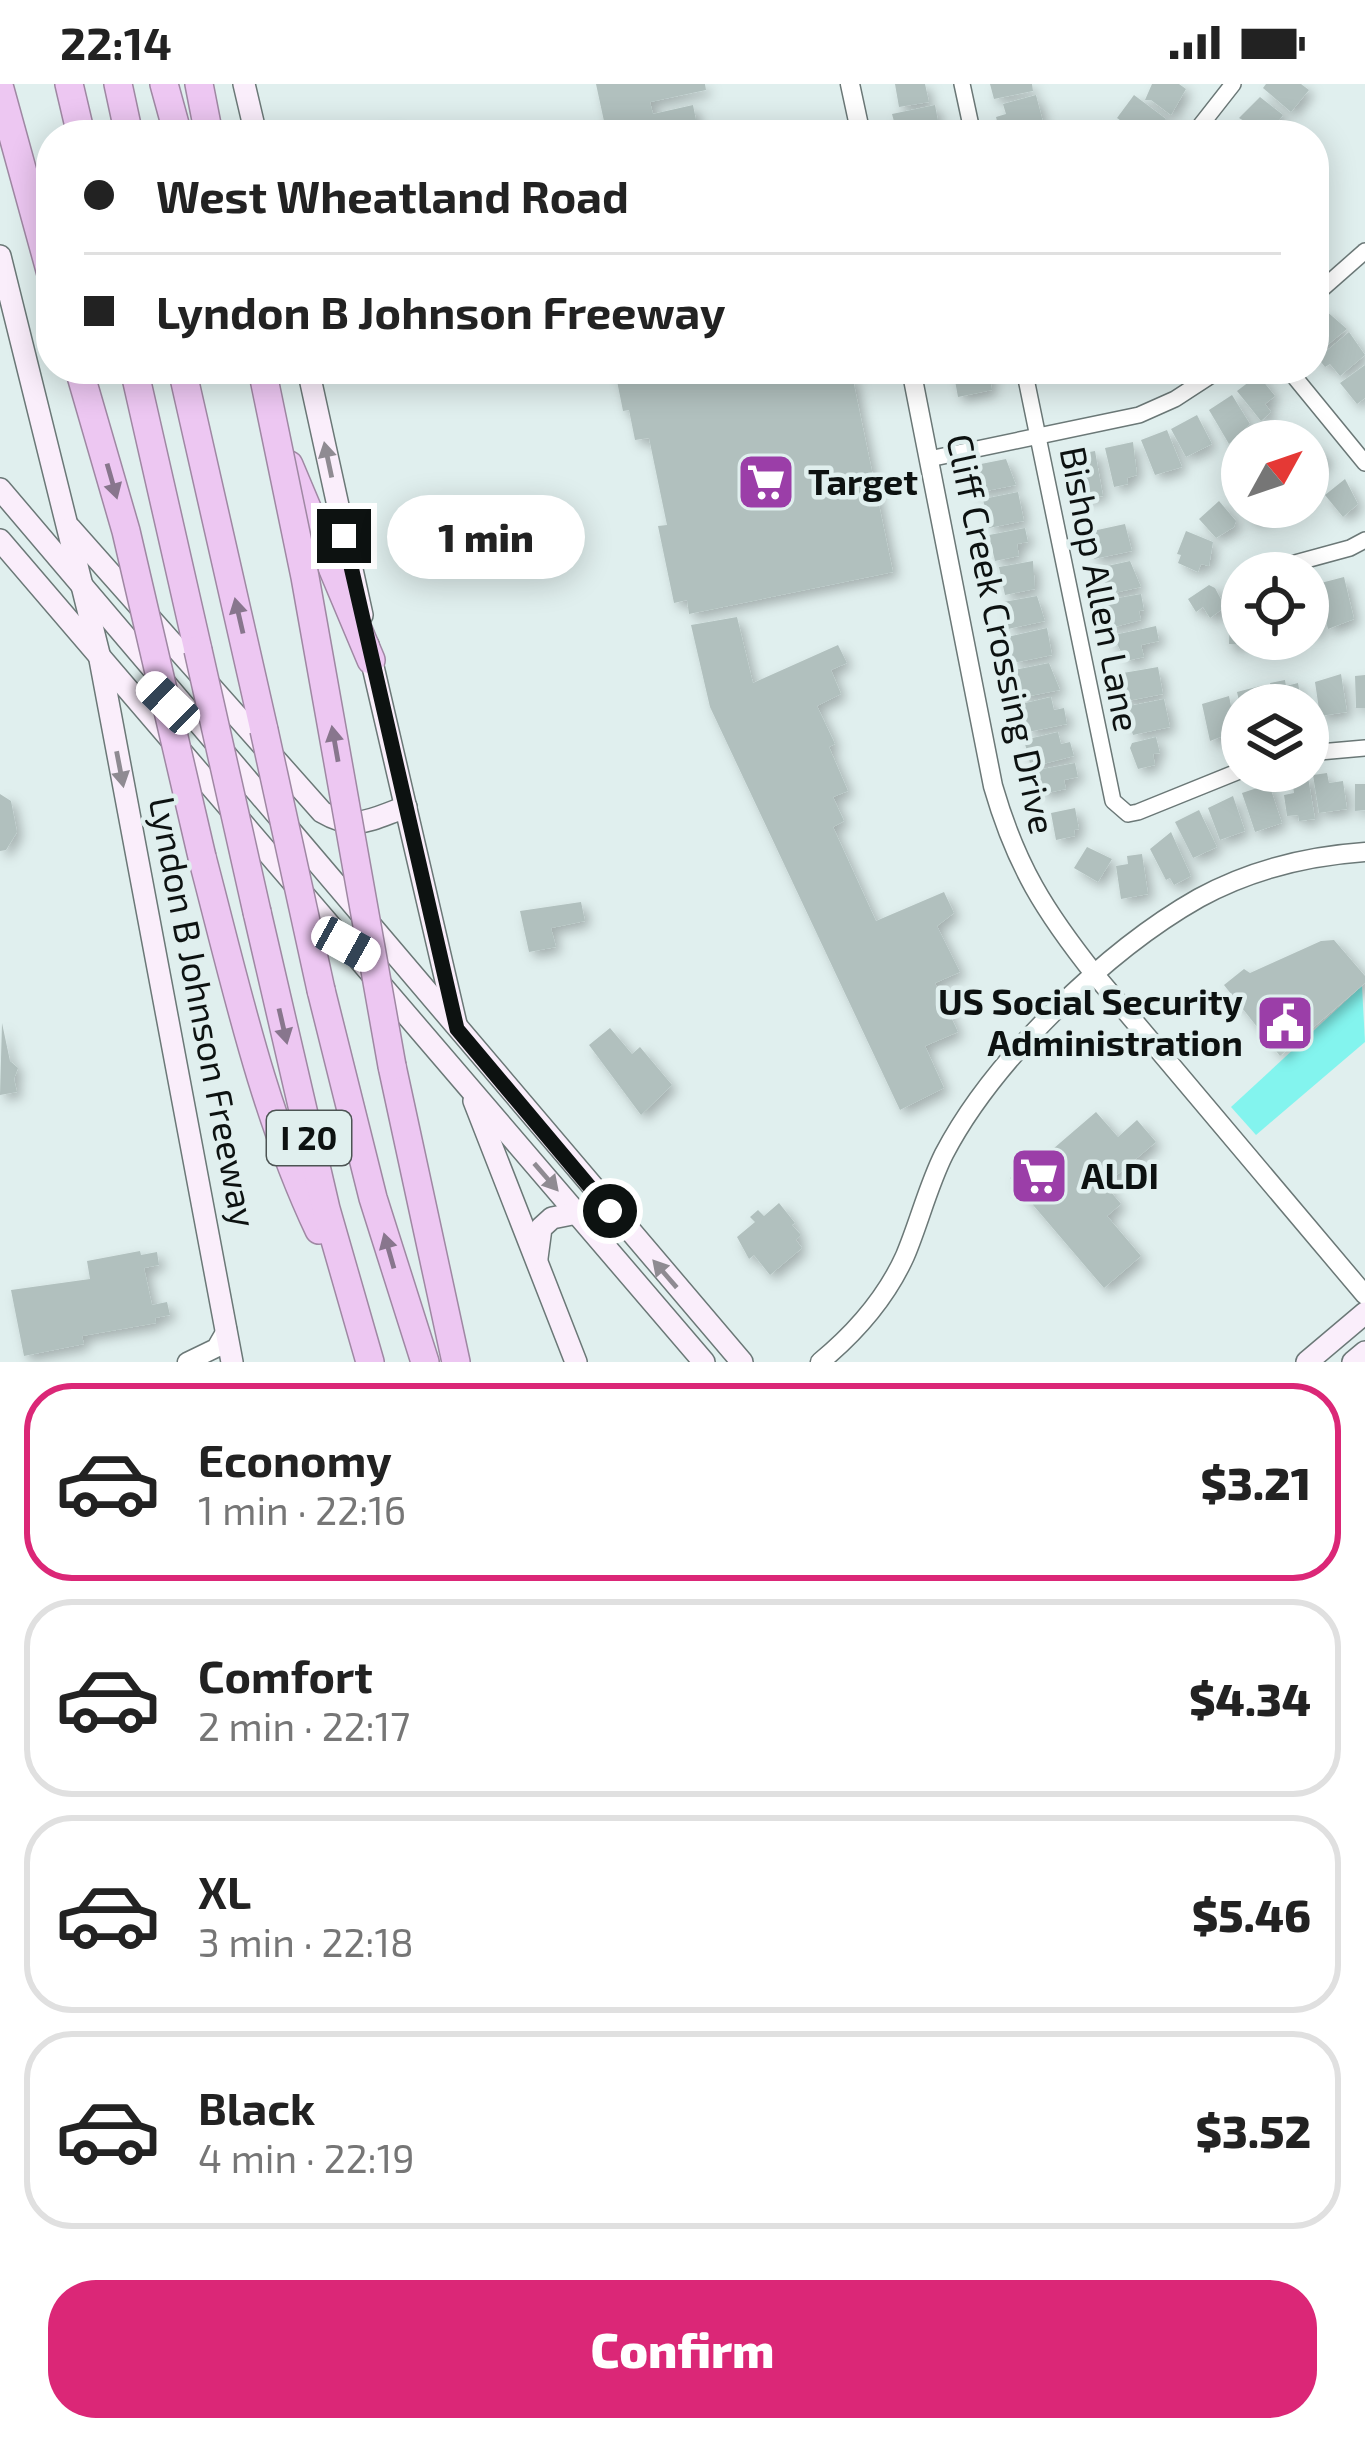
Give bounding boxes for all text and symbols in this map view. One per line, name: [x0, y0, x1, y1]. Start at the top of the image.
text: 22:14: [60, 15, 172, 69]
text: West Wheatland Road: [156, 168, 629, 222]
text: Lyndon B Johnson Freeway: [156, 284, 725, 338]
north arrow: [1221, 420, 1329, 528]
map controls: [1221, 420, 1329, 792]
street label: Cliff Creek Crossing Drive: [939, 430, 1066, 838]
one-way arrow: [318, 440, 337, 478]
street label: Bishop Allen Lane: [1053, 443, 1150, 735]
supermarket icon: Target: [735, 451, 797, 513]
place label: Target: [808, 459, 918, 502]
one-way arrow: [104, 463, 122, 500]
callout: 1 min: [386, 494, 584, 578]
route end: [317, 509, 371, 563]
text: 1 min: [438, 513, 534, 560]
button: locate: [1221, 552, 1329, 660]
one-way arrow: [228, 596, 247, 634]
car: [130, 665, 206, 741]
button: layers: [1221, 684, 1329, 792]
one-way arrow: [325, 724, 344, 762]
one-way arrow: [111, 750, 130, 788]
street label: Lyndon B Johnson Freeway: [142, 793, 267, 1231]
car: [306, 911, 386, 977]
place label: US Social Security Administration: [938, 979, 1244, 1063]
public building icon: US Social Security Administration: [1254, 992, 1316, 1054]
one-way arrow: [275, 1007, 294, 1045]
road number: I 20: [267, 1111, 351, 1165]
supermarket icon: ALDI: [1008, 1145, 1070, 1207]
place label: ALDI: [1081, 1153, 1159, 1196]
one-way arrow: [532, 1163, 559, 1192]
route start: [583, 1184, 637, 1238]
one-way arrow: [379, 1232, 397, 1269]
one-way arrow: [652, 1259, 679, 1289]
icon: car: [54, 1428, 162, 1536]
text: Economy: [198, 1432, 392, 1486]
text: $3.21: [1201, 1455, 1311, 1509]
text: 1 min · 22:16: [198, 1486, 406, 1533]
icon: car: [54, 1644, 162, 1752]
text: Comfort: [198, 1648, 373, 1702]
text: $4.34: [1189, 1671, 1311, 1725]
text: 2 min · 22:17: [198, 1702, 410, 1749]
icon: car: [54, 1860, 162, 1968]
text: XL: [198, 1864, 251, 1918]
text: $5.46: [1192, 1887, 1311, 1941]
text: 3 min · 22:18: [198, 1918, 414, 1965]
icon: car: [54, 2076, 162, 2184]
text: Black: [198, 2080, 315, 2134]
text: $3.52: [1196, 2103, 1311, 2157]
text: 4 min · 22:19: [198, 2134, 415, 2181]
button: Confirm: [48, 2280, 1317, 2418]

